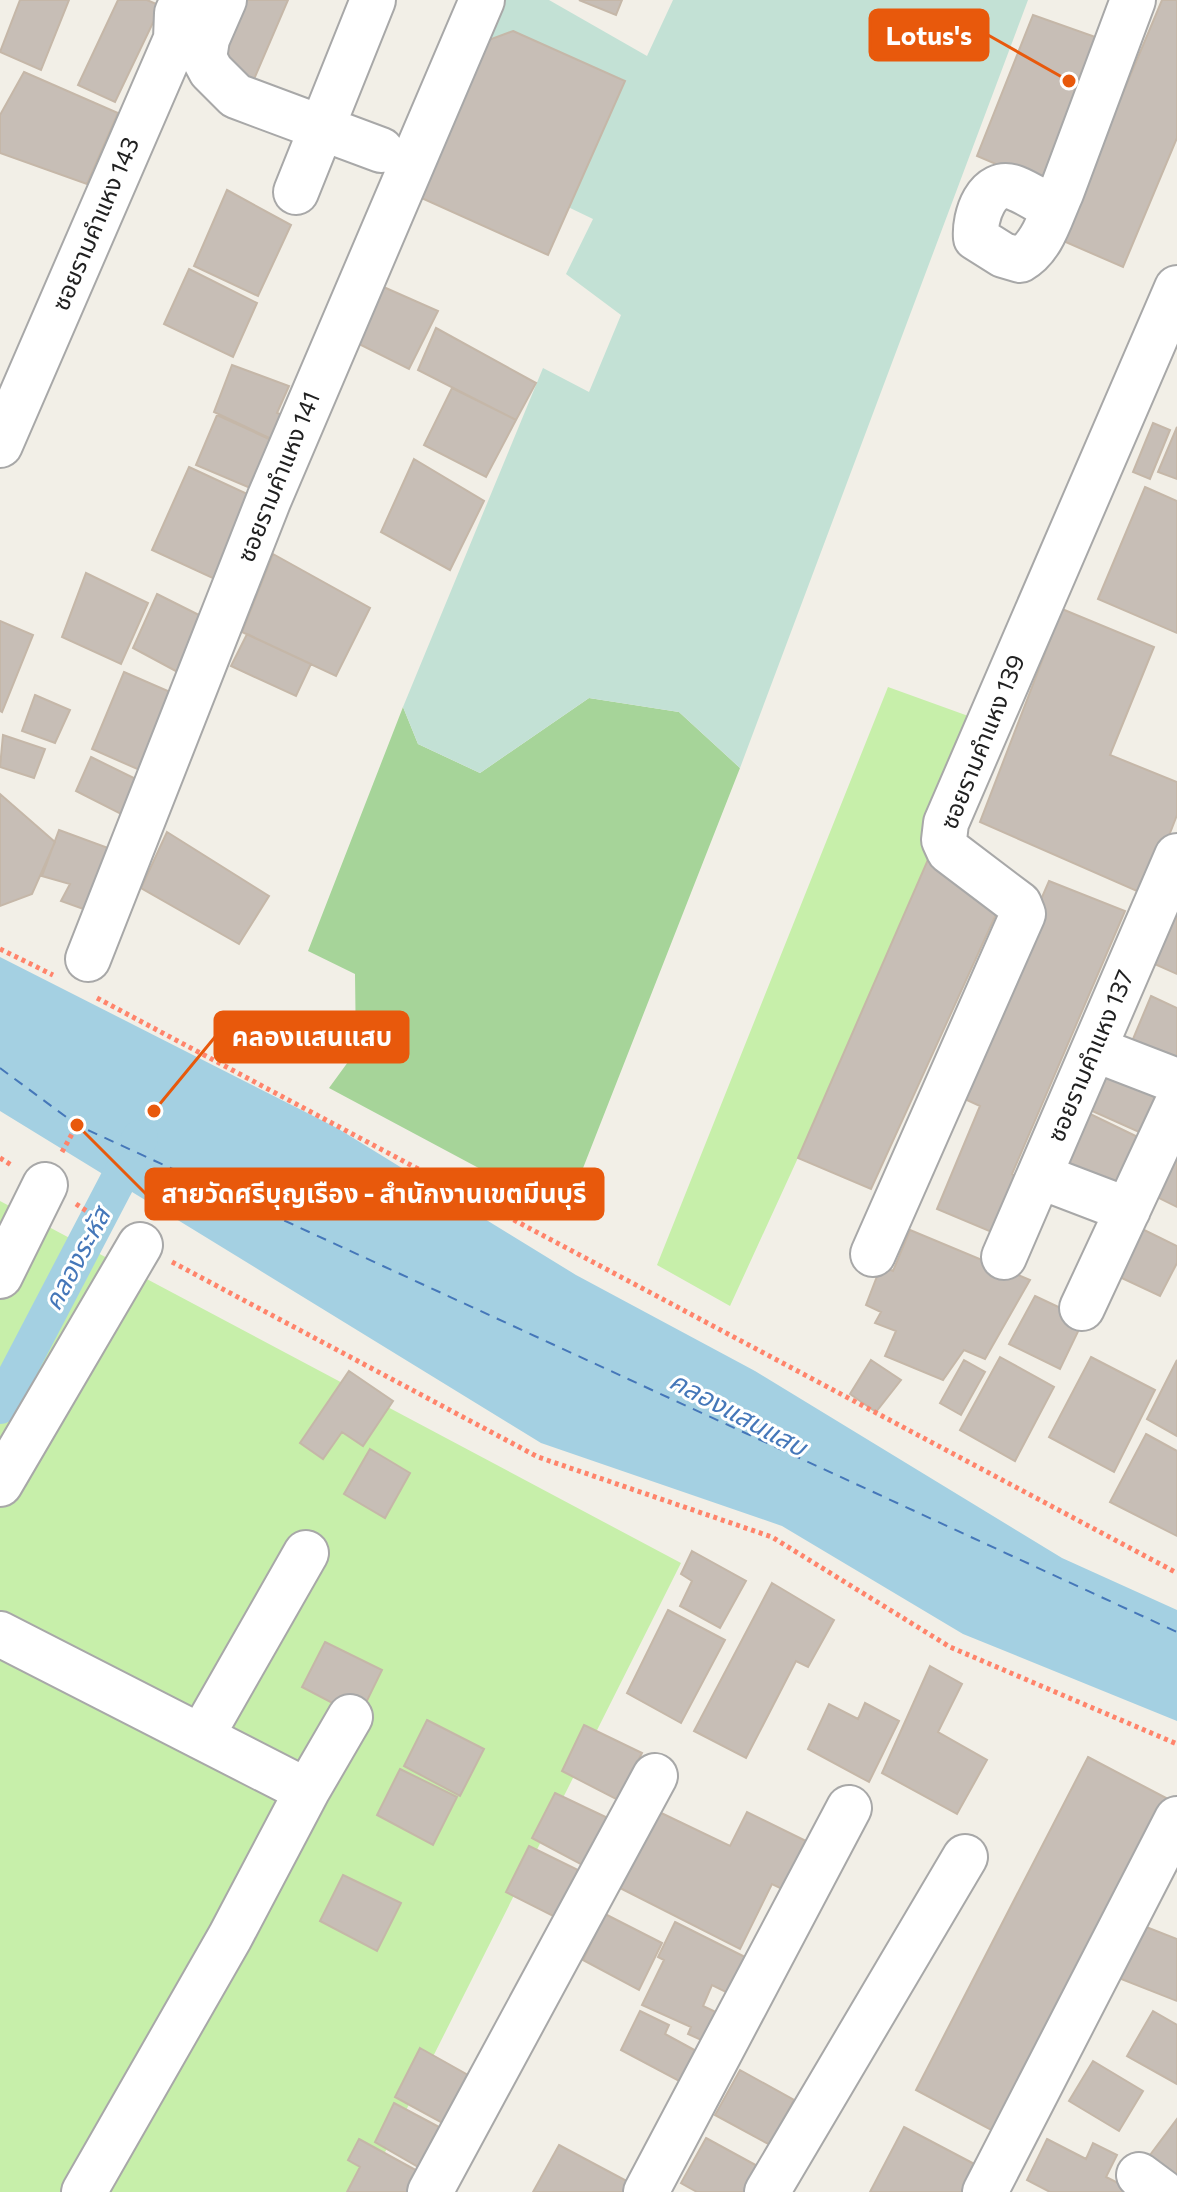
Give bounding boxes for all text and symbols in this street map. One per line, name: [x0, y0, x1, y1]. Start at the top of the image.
callout: Lotus's: [870, 10, 988, 60]
text: Lotus's: [886, 19, 972, 50]
street label: ซอยรามคำแหง 143: [45, 132, 144, 315]
street label: ซอยรามคำแหง 141: [230, 387, 325, 566]
street label: ซอยรามคำแหง 139: [933, 650, 1030, 833]
street label: ซอยรามคำแหง 137: [1040, 965, 1139, 1146]
callout: คลองแสนแสบ: [215, 1012, 408, 1062]
text: คลองแสนแสบ: [232, 1020, 392, 1051]
callout: สายวัดศรีบุญเรือง - สำนักงานเขตมีนบุรี: [146, 1169, 603, 1219]
text: สายวัดศรีบุญเรือง - สำนักงานเขตมีนบุรี: [162, 1177, 586, 1210]
water label: คลองระหัส: [36, 1199, 117, 1315]
water label: คลองแสนแสบ: [665, 1364, 814, 1463]

